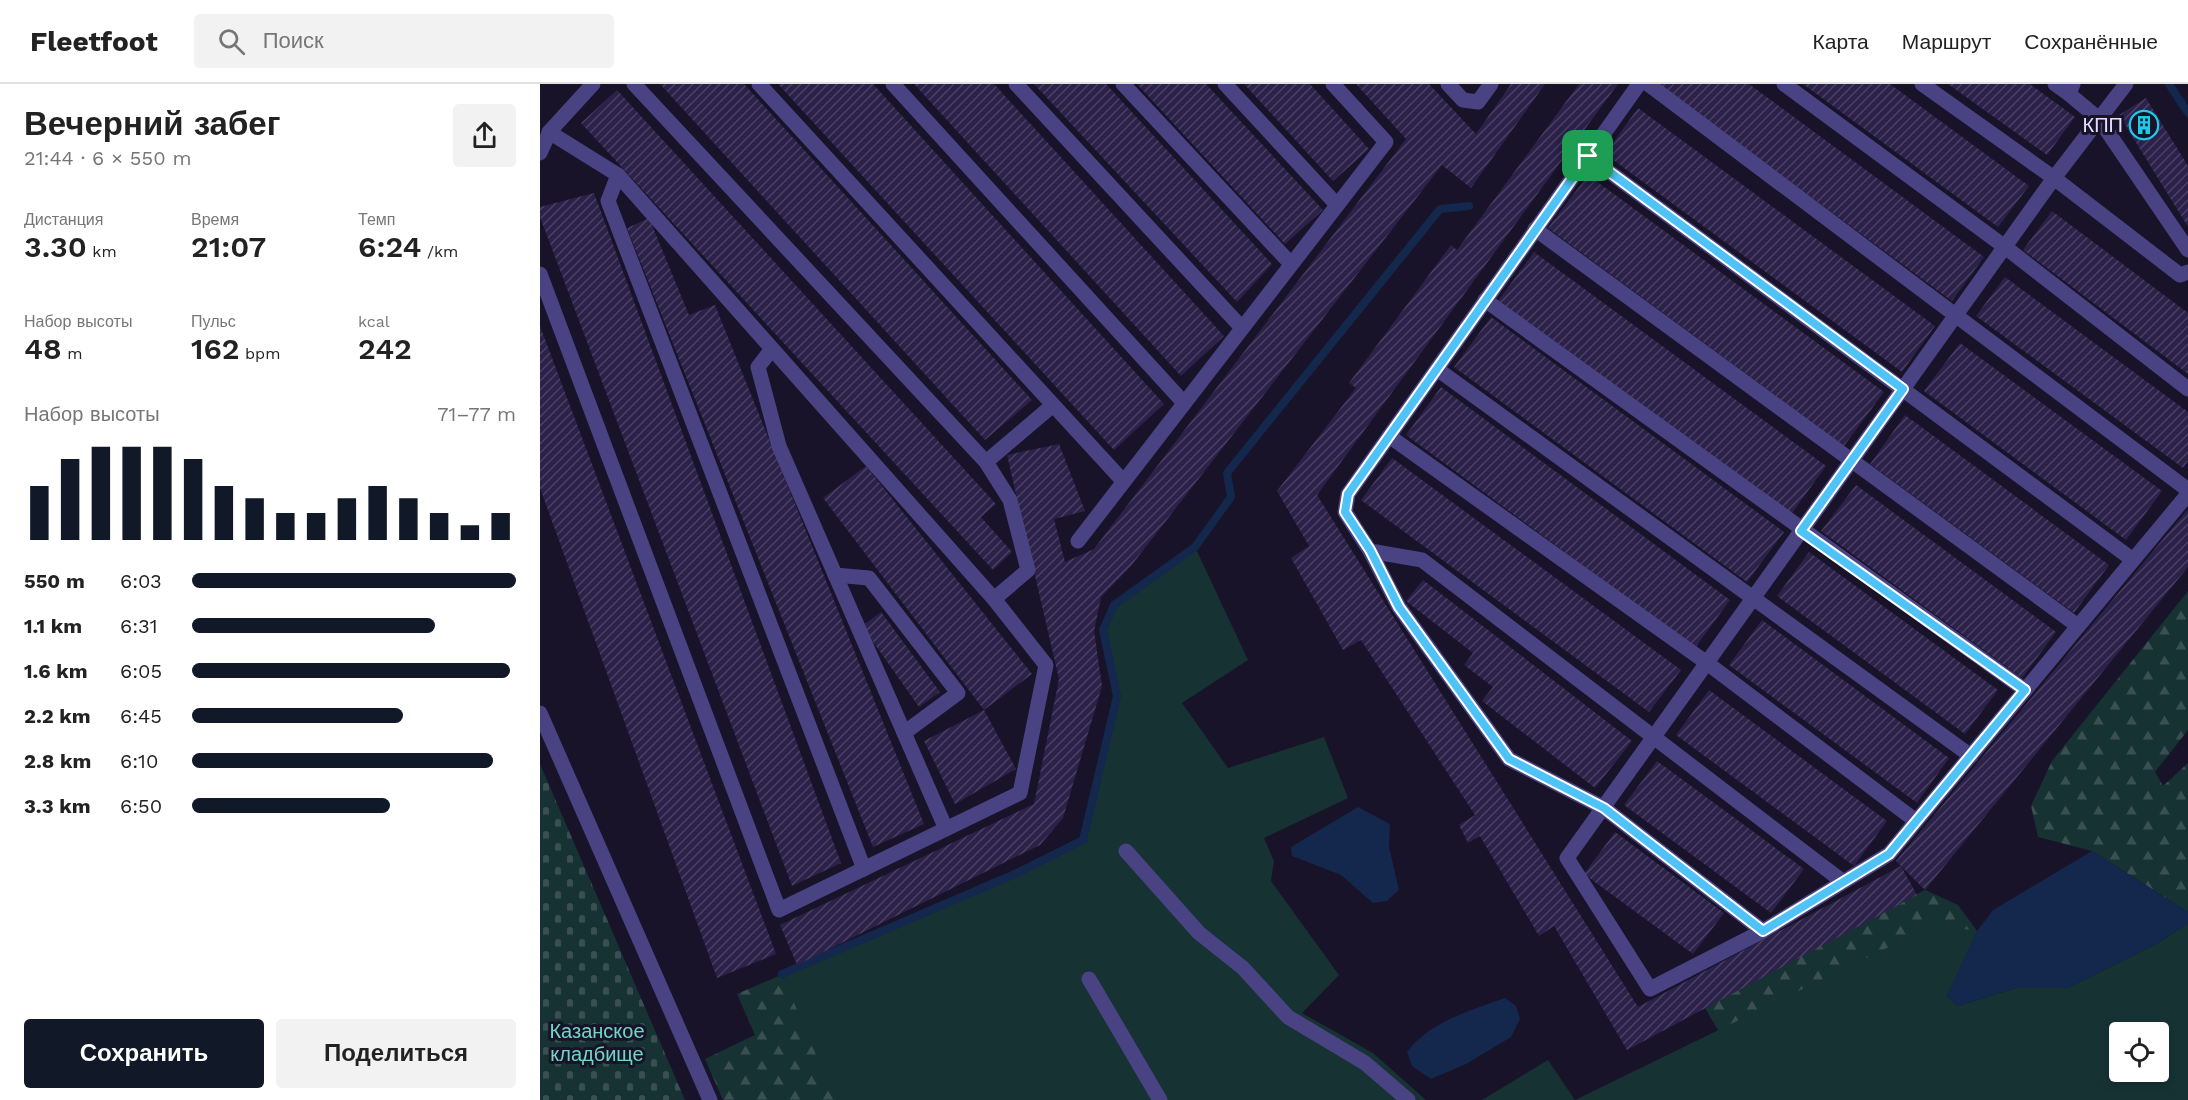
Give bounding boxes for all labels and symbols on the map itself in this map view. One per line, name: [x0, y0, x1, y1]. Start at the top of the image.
building icon: КПП: [2128, 109, 2160, 141]
place label: КПП: [2083, 113, 2123, 137]
pin: [1562, 130, 1613, 181]
park label: Казанское кладбище: [549, 1019, 645, 1066]

